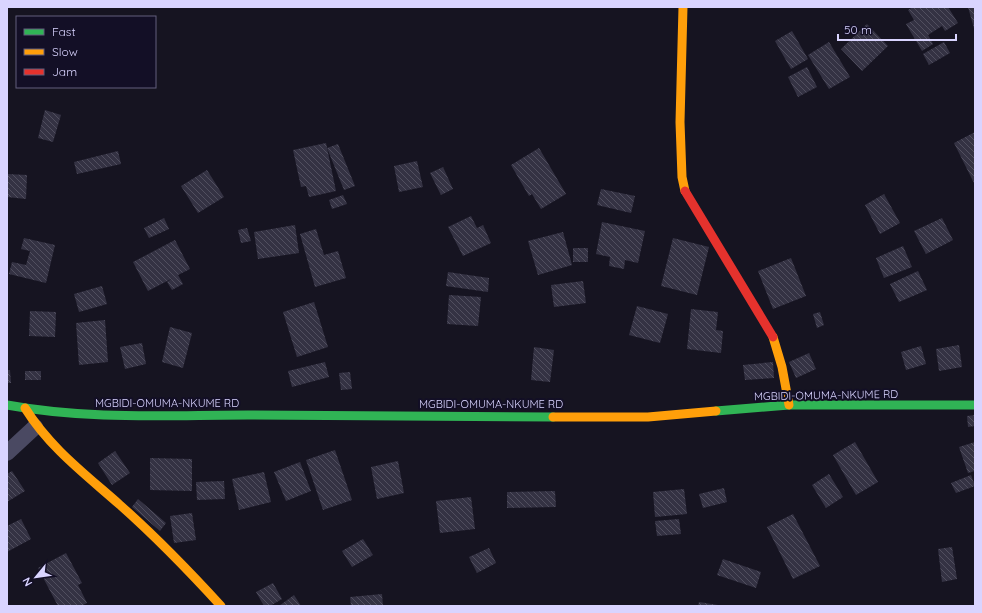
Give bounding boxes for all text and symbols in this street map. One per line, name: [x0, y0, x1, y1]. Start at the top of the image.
legend: [16, 16, 156, 88]
scale bar: [838, 16, 956, 42]
text: 50 m: [844, 22, 872, 37]
text: Fast: [52, 24, 76, 39]
text: Slow: [52, 44, 78, 59]
text: Jam: [52, 64, 77, 79]
street label: MGBIDI-OMUMA-NKUME RD: [754, 387, 898, 403]
street label: MGBIDI-OMUMA-NKUME RD: [95, 396, 239, 410]
street label: MGBIDI-OMUMA-NKUME RD: [419, 397, 563, 411]
north arrow: [16, 557, 56, 597]
text: N: [19, 575, 35, 589]

